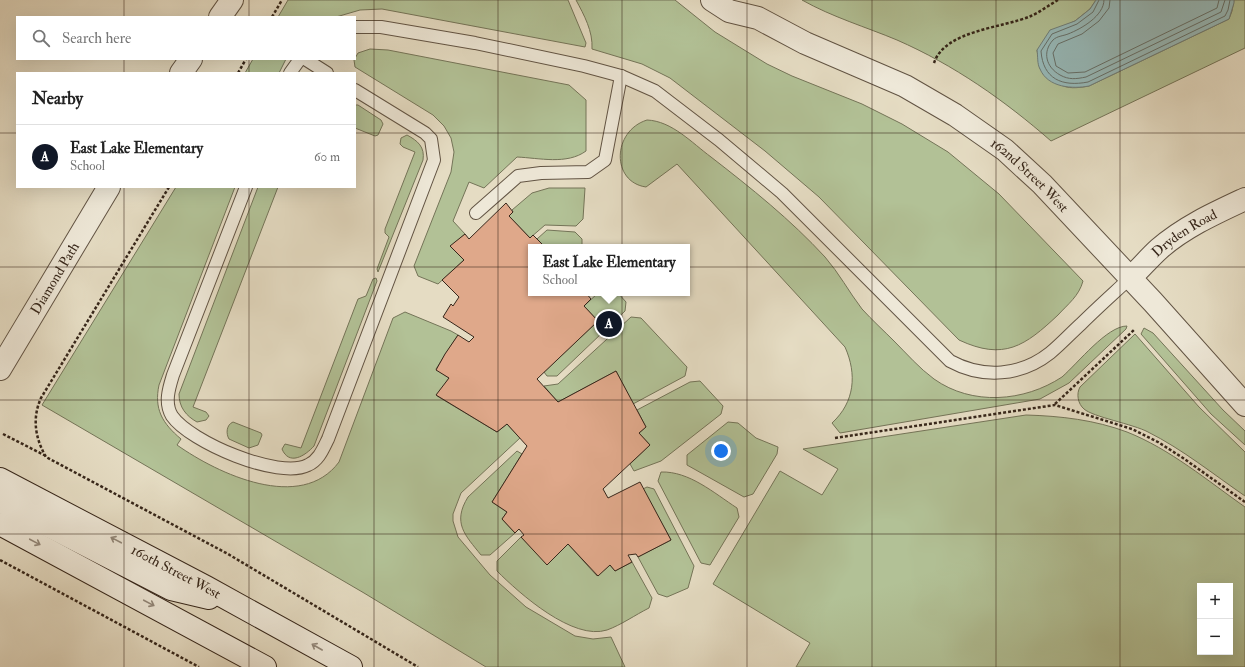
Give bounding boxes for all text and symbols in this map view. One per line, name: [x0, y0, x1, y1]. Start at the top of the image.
search box: [16, 16, 356, 60]
icon: search: [30, 27, 52, 49]
text: Search here: [62, 29, 131, 48]
text: Nearby: [32, 88, 83, 109]
street label: 162nd Street West: [987, 135, 1072, 216]
text: East Lake Elementary: [70, 139, 203, 158]
text: A: [41, 149, 49, 165]
text: 60 m: [314, 149, 340, 165]
text: School: [70, 158, 105, 174]
street label: Dryden Road: [1148, 206, 1220, 261]
street label: Diamond Path: [27, 239, 83, 317]
popup: [528, 244, 690, 296]
text: East Lake Elementary: [542, 253, 676, 272]
text: School: [542, 272, 578, 288]
pin: A: [596, 309, 622, 339]
your location: [711, 441, 731, 461]
one-way arrow: [110, 536, 122, 543]
one-way arrow: [28, 539, 40, 546]
street label: 160th Street West: [128, 541, 224, 603]
map controls: [1197, 583, 1233, 655]
button: +: [1197, 583, 1233, 619]
one-way arrow: [143, 600, 155, 608]
button: −: [1197, 619, 1233, 655]
one-way arrow: [311, 643, 323, 651]

